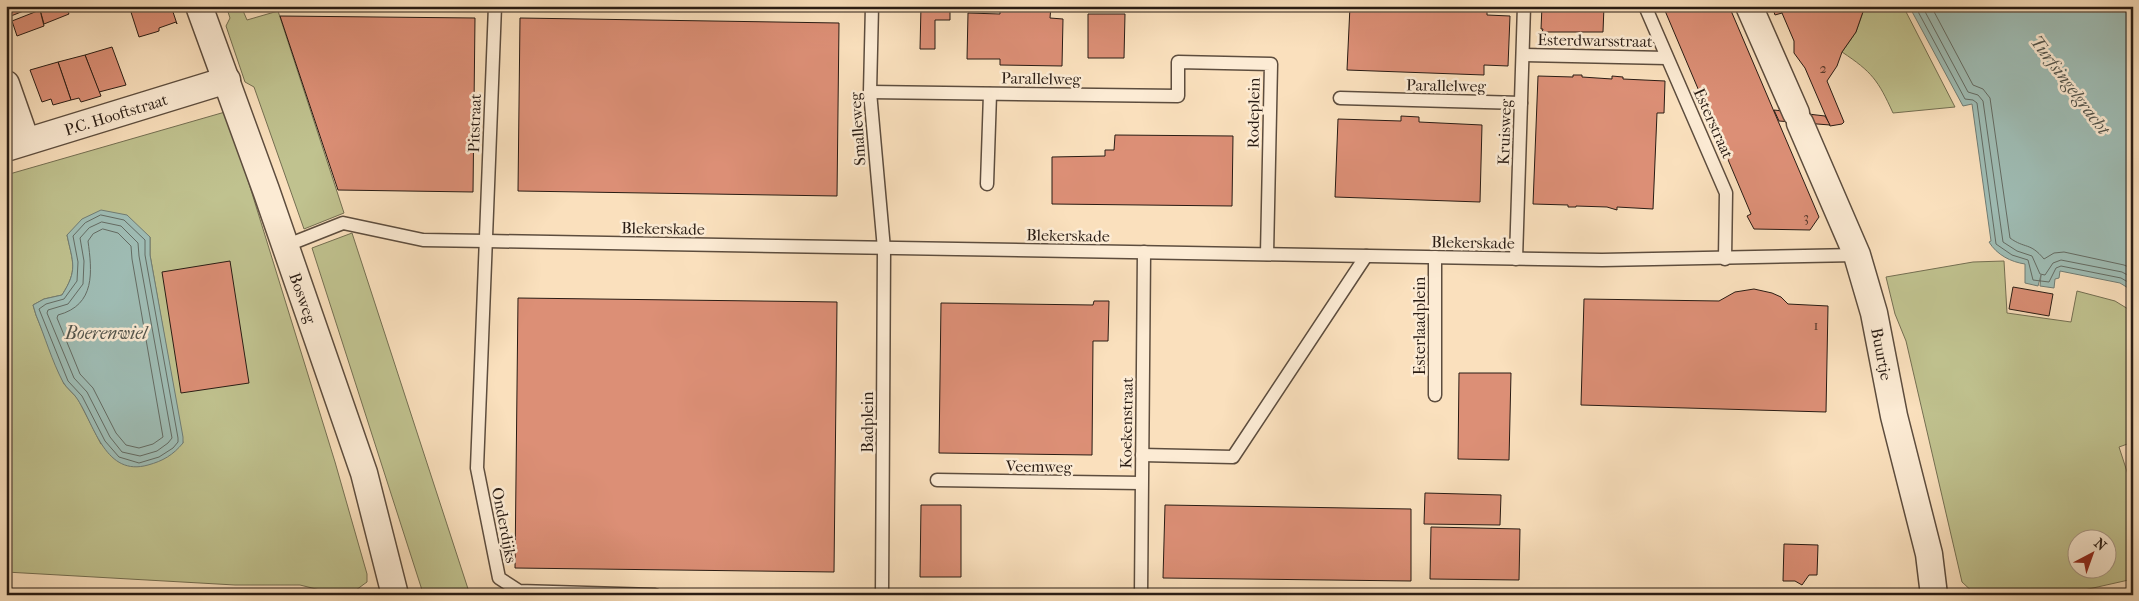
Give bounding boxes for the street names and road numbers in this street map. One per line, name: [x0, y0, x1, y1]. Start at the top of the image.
street label: Esterdwarsstraat: [1537, 30, 1653, 51]
street label: Parallelweg: [1001, 68, 1082, 89]
street label: Parallelweg: [1406, 75, 1487, 96]
street label: Rodeplein: [1243, 77, 1264, 149]
street label: Esterstraat: [1690, 85, 1738, 162]
street label: P.C. Hooftstraat: [62, 90, 170, 139]
street label: Smalleweg: [845, 91, 870, 166]
street label: Pitstraat: [464, 93, 485, 153]
street label: Kruisweg: [1494, 98, 1515, 165]
street label: Blekerskade: [621, 218, 705, 239]
street label: Blekerskade: [1026, 225, 1110, 246]
street label: Blekerskade: [1431, 232, 1515, 253]
street label: Bosweg: [285, 270, 321, 326]
street label: Esterlaadplein: [1410, 276, 1429, 375]
street label: Buurtje: [1867, 326, 1896, 382]
street label: Koekenstraat: [1116, 377, 1137, 469]
street label: Badplein: [858, 391, 877, 453]
street label: Veemweg: [1005, 456, 1073, 477]
street label: Onderdijks: [488, 486, 521, 565]

